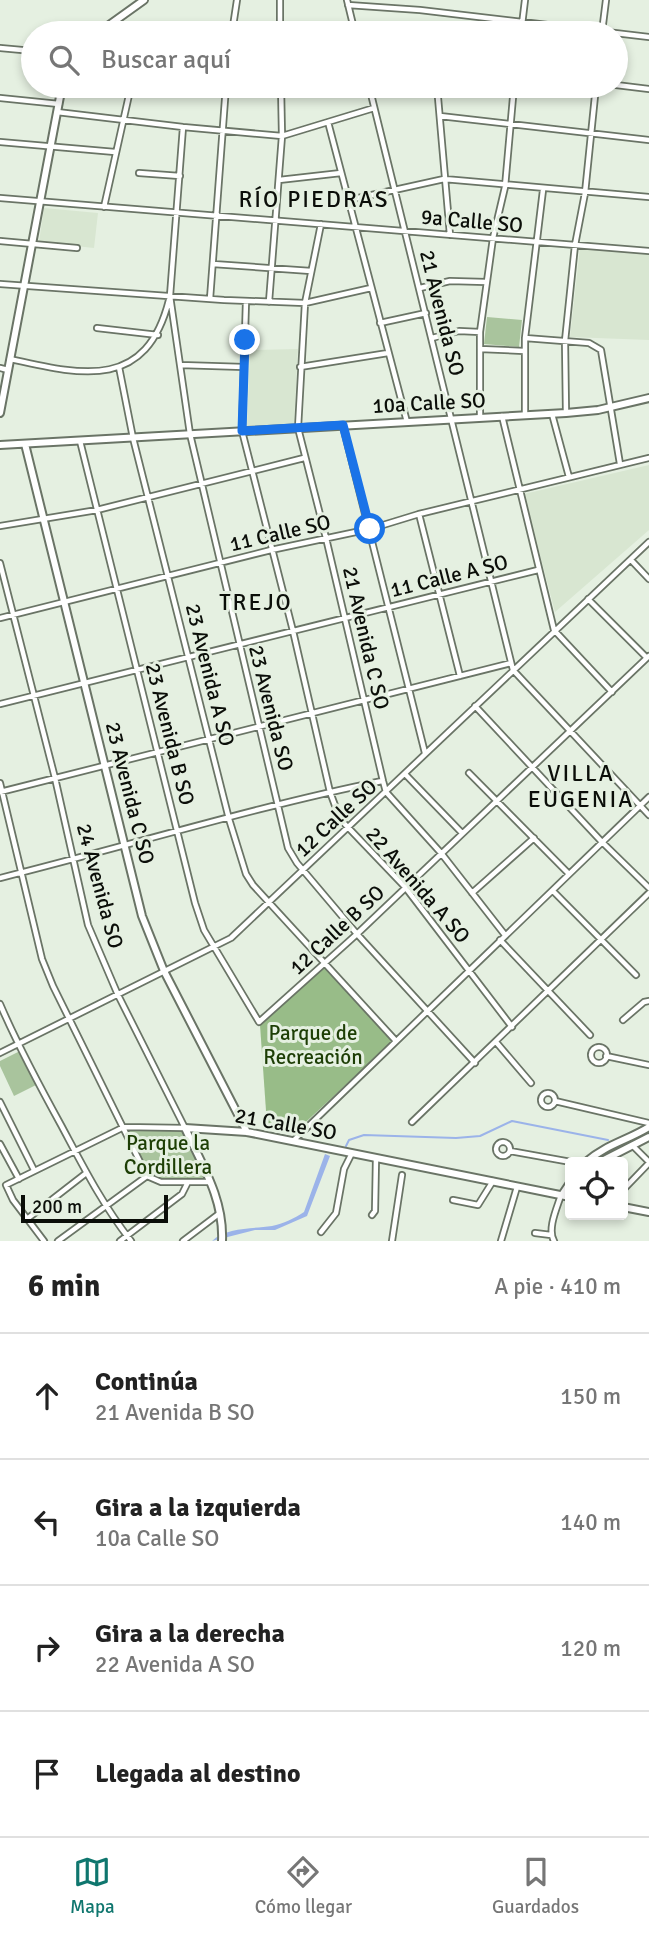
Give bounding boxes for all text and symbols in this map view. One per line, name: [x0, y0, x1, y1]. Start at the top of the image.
search box: [21, 21, 628, 98]
icon: search: [45, 41, 83, 79]
text: Buscar aquí: [101, 44, 231, 76]
district label: RÍO PIEDRAS: [238, 185, 390, 214]
street label: 9a Calle SO: [420, 204, 524, 238]
street label: 21 Avenida SO: [414, 247, 470, 379]
route end: [229, 324, 260, 355]
street label: 10a Calle SO: [372, 387, 486, 419]
street label: 11 Calle SO: [227, 509, 333, 557]
route start: [354, 513, 385, 544]
street label: 11 Calle A SO: [387, 549, 511, 603]
street label: 21 Avenida C SO: [337, 564, 395, 712]
district label: TREJO: [219, 588, 293, 617]
street label: 23 Avenida A SO: [180, 601, 240, 749]
street label: 23 Avenida SO: [243, 642, 299, 774]
street label: 23 Avenida B SO: [140, 660, 200, 808]
street label: 23 Avenida C SO: [100, 719, 160, 867]
district label: VILLA EUGENIA: [528, 759, 634, 814]
street label: 12 Calle SO: [289, 773, 383, 863]
street label: 24 Avenida SO: [71, 821, 129, 951]
street label: 22 Avenida A SO: [360, 821, 476, 949]
street label: 12 Calle B SO: [284, 879, 390, 981]
park label: Parque de Recreación: [263, 1020, 363, 1070]
street label: 21 Calle SO: [233, 1102, 339, 1146]
park label: Parque la Cordillera: [124, 1130, 212, 1180]
map controls: [565, 1157, 628, 1220]
button: locate: [565, 1157, 628, 1220]
scale bar: [21, 1192, 168, 1224]
text: 200 m: [32, 1195, 82, 1219]
text: 6 min: [28, 1268, 100, 1305]
text: A pie · 410 m: [494, 1272, 621, 1301]
text: Continúa: [95, 1366, 198, 1398]
icon: ahead: [28, 1377, 66, 1415]
text: 150 m: [560, 1382, 621, 1411]
text: 21 Avenida B SO: [95, 1398, 255, 1427]
text: Gira a la izquierda: [95, 1492, 301, 1524]
icon: left: [28, 1503, 66, 1541]
text: 140 m: [560, 1508, 621, 1537]
text: 10a Calle SO: [95, 1524, 219, 1553]
text: Gira a la derecha: [95, 1618, 285, 1650]
icon: right: [28, 1629, 66, 1667]
text: 120 m: [560, 1634, 621, 1663]
text: 22 Avenida A SO: [95, 1650, 255, 1679]
icon: arrive: [28, 1755, 66, 1793]
text: Llegada al destino: [95, 1758, 301, 1790]
tab: Mapa: [70, 1853, 115, 1919]
tab: Cómo llegar: [255, 1853, 352, 1919]
tab: Guardados: [492, 1853, 579, 1919]

